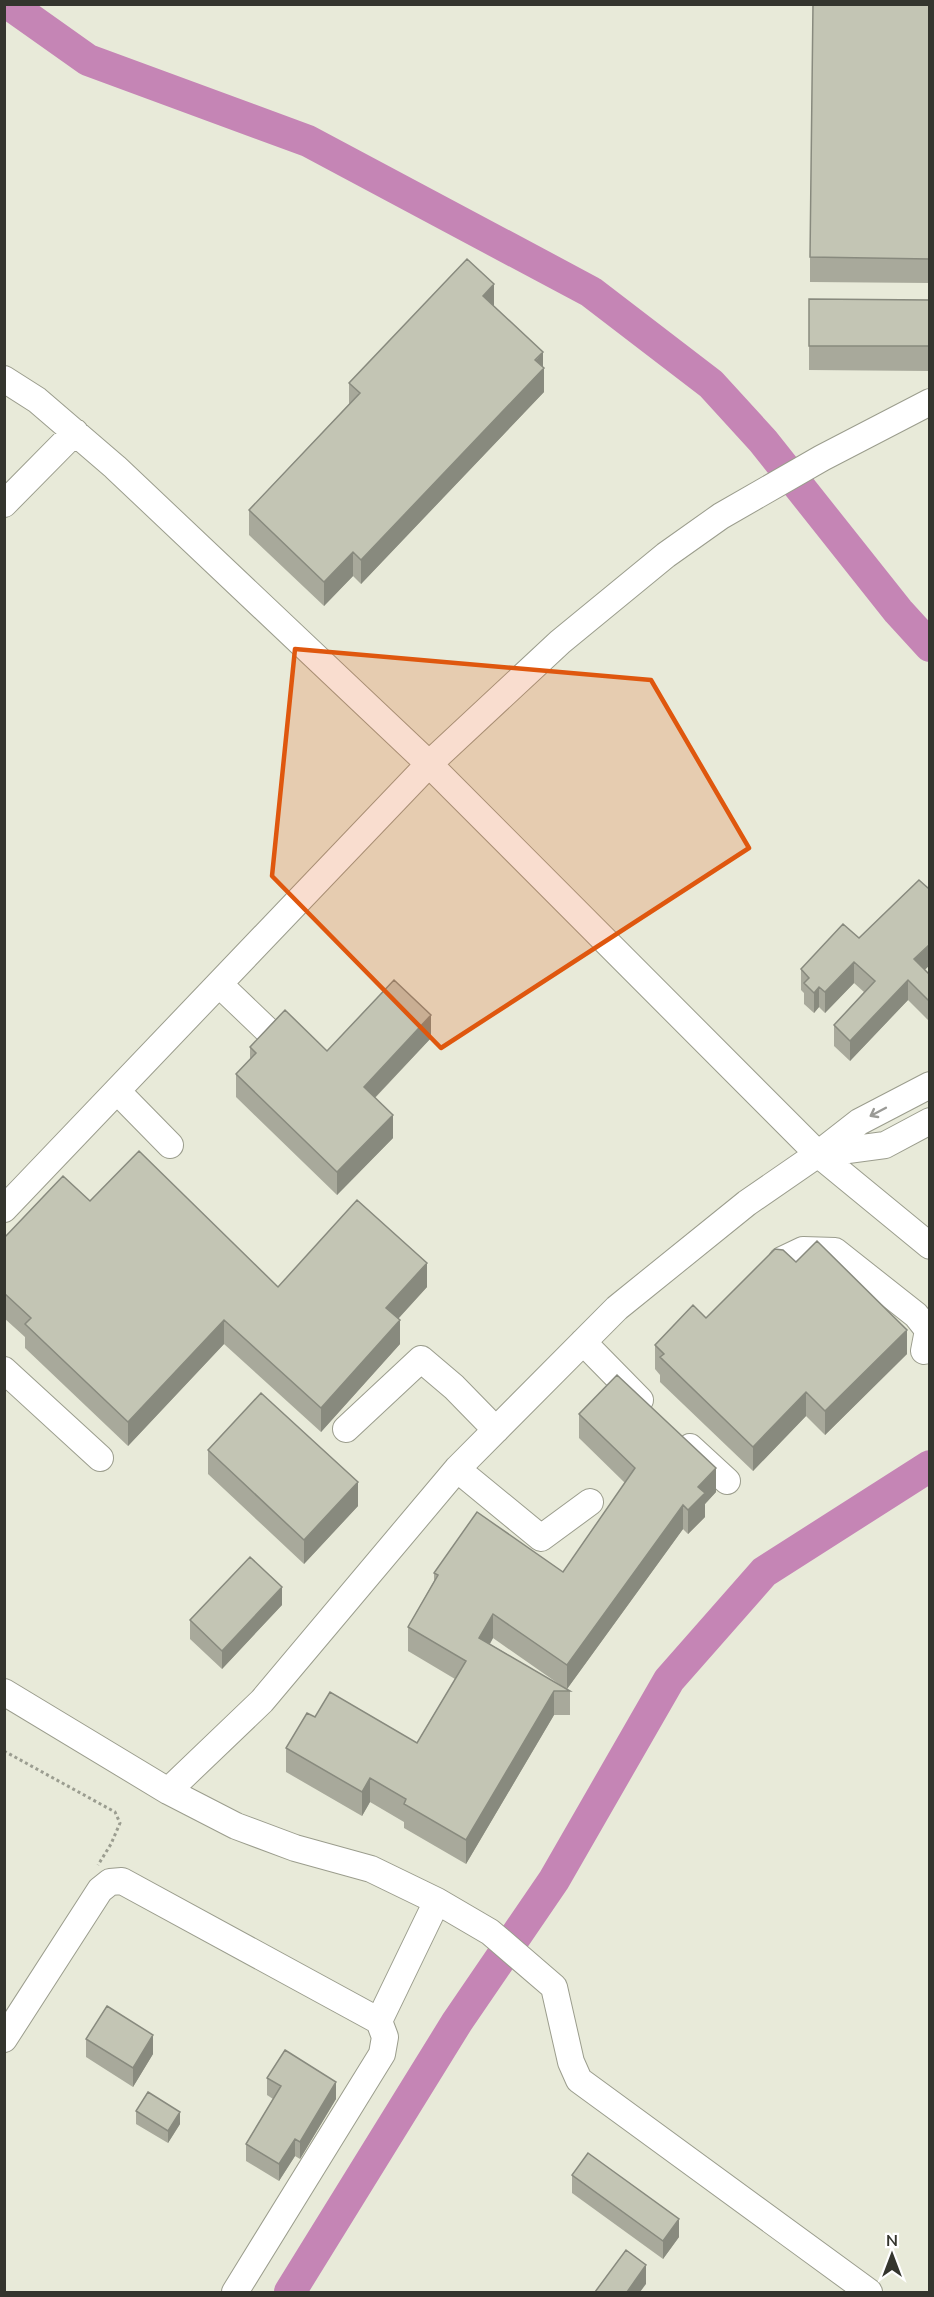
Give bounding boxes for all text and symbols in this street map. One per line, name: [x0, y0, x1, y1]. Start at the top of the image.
one-way arrow: [870, 1106, 887, 1118]
north arrow: [862, 2225, 922, 2285]
text: N: [886, 2230, 898, 2252]

